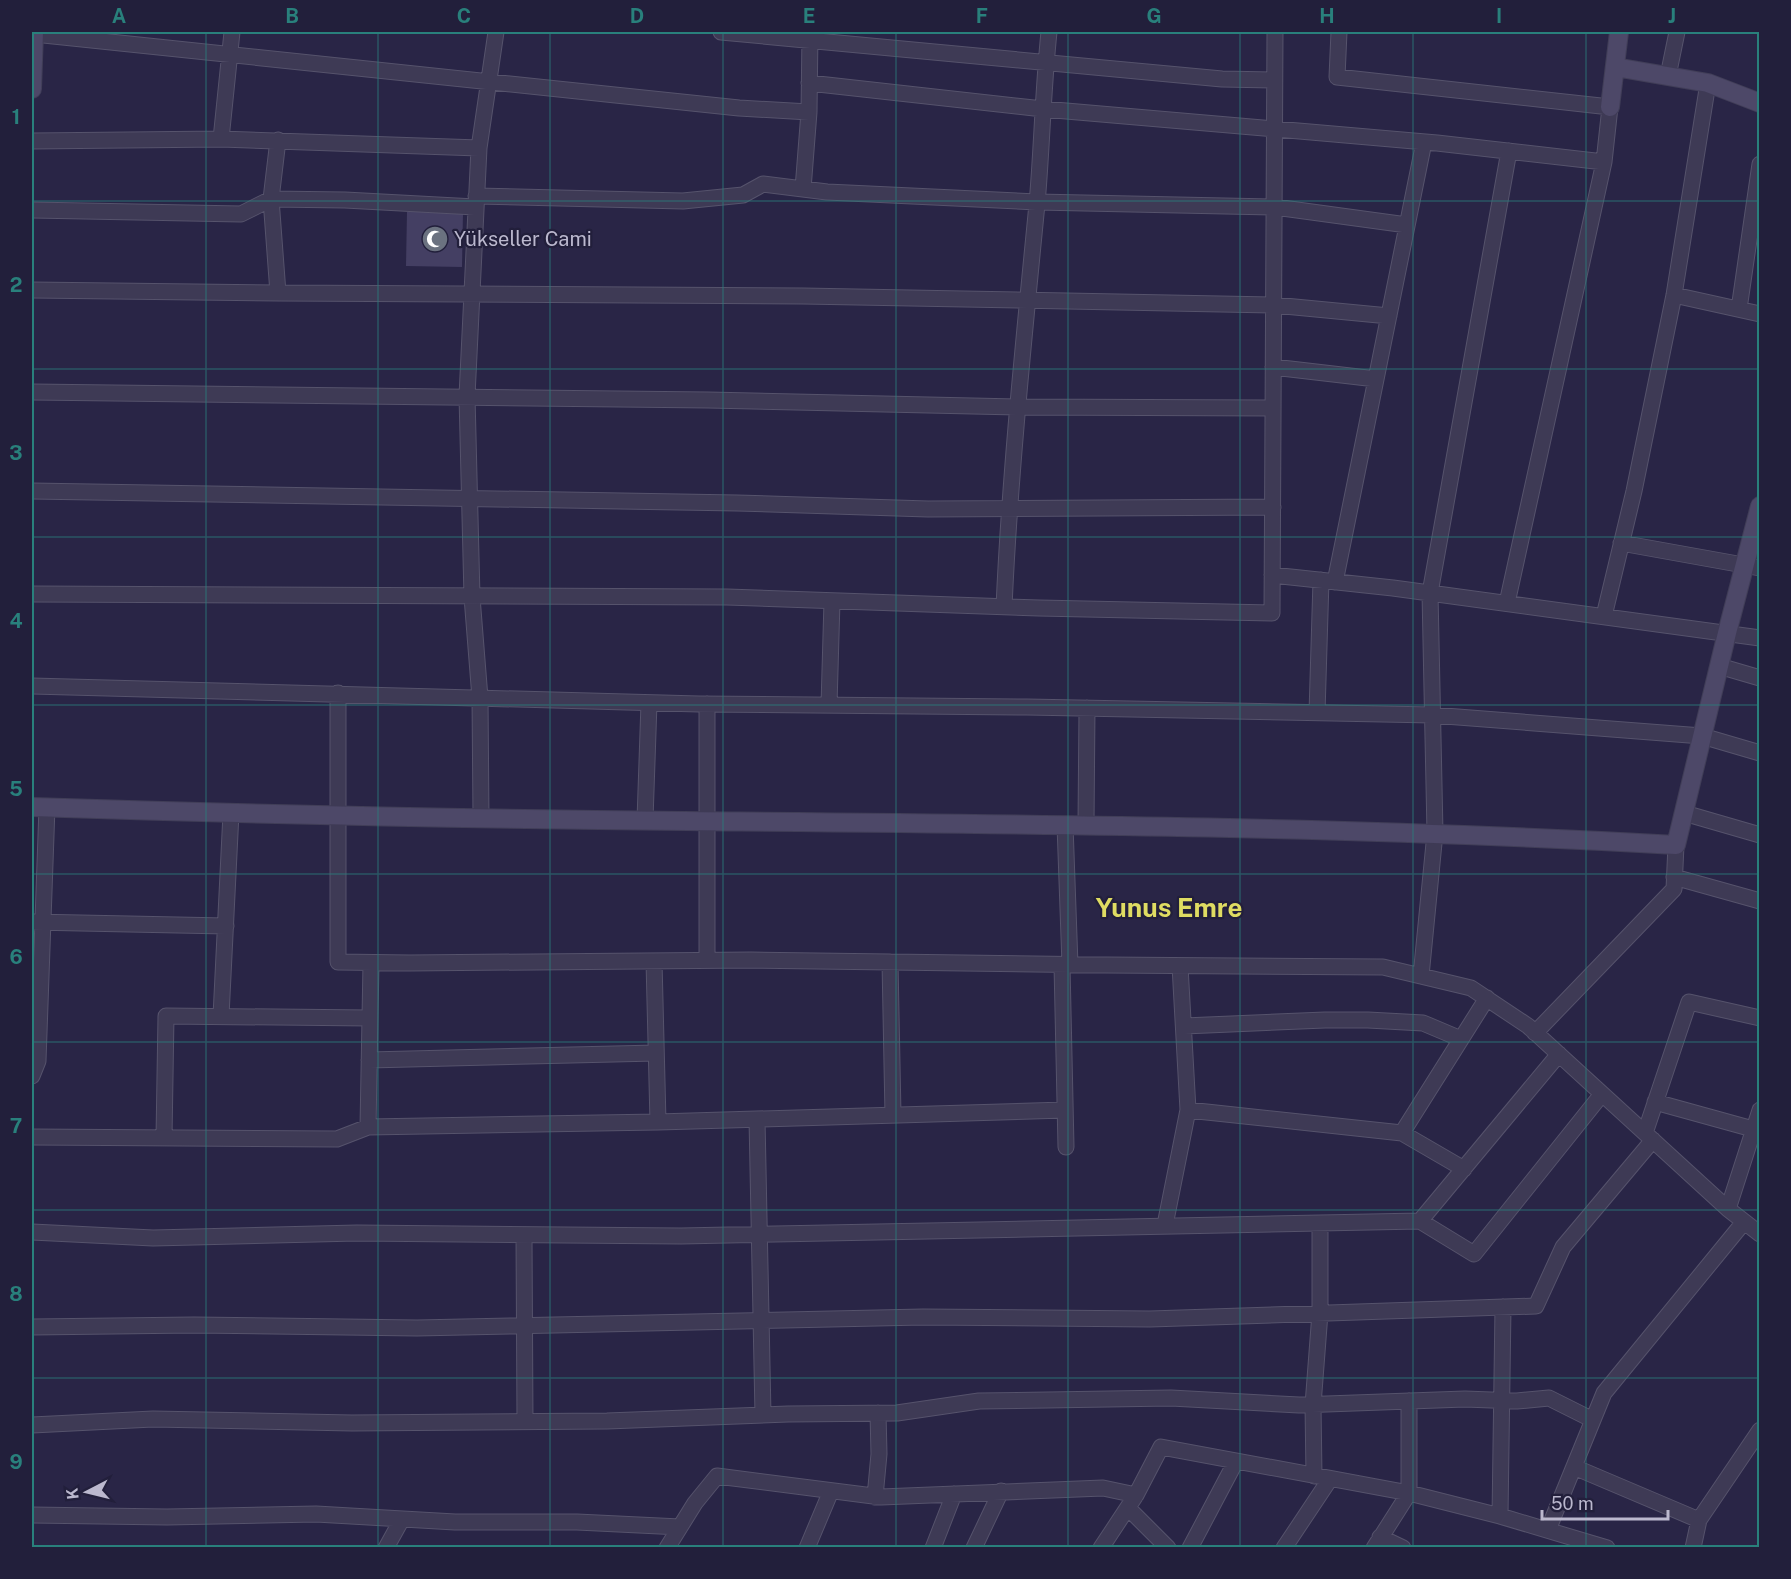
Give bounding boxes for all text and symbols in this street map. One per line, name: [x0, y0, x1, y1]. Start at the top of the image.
text: A: [112, 4, 126, 28]
text: B: [285, 4, 299, 28]
text: C: [457, 4, 471, 28]
text: D: [630, 4, 644, 28]
text: E: [803, 4, 815, 28]
text: F: [976, 4, 988, 28]
text: G: [1146, 4, 1162, 28]
text: H: [1319, 4, 1335, 28]
text: I: [1496, 4, 1502, 28]
text: J: [1668, 4, 1676, 28]
text: 1: [12, 105, 20, 129]
mosque icon: Yükseller Cami: [420, 224, 450, 254]
place label: Yükseller Cami: [454, 227, 592, 251]
text: 2: [10, 273, 22, 297]
text: 3: [9, 441, 23, 465]
text: 4: [9, 609, 23, 633]
text: 5: [9, 777, 23, 801]
district label: Yunus Emre: [1096, 892, 1242, 923]
text: 6: [9, 945, 23, 969]
text: 7: [10, 1114, 22, 1138]
text: 8: [9, 1282, 23, 1306]
text: 9: [9, 1450, 23, 1474]
north arrow: [57, 1462, 117, 1522]
scale bar: [1542, 1483, 1668, 1521]
text: K: [62, 1486, 83, 1501]
text: 50 m: [1551, 1493, 1594, 1514]

